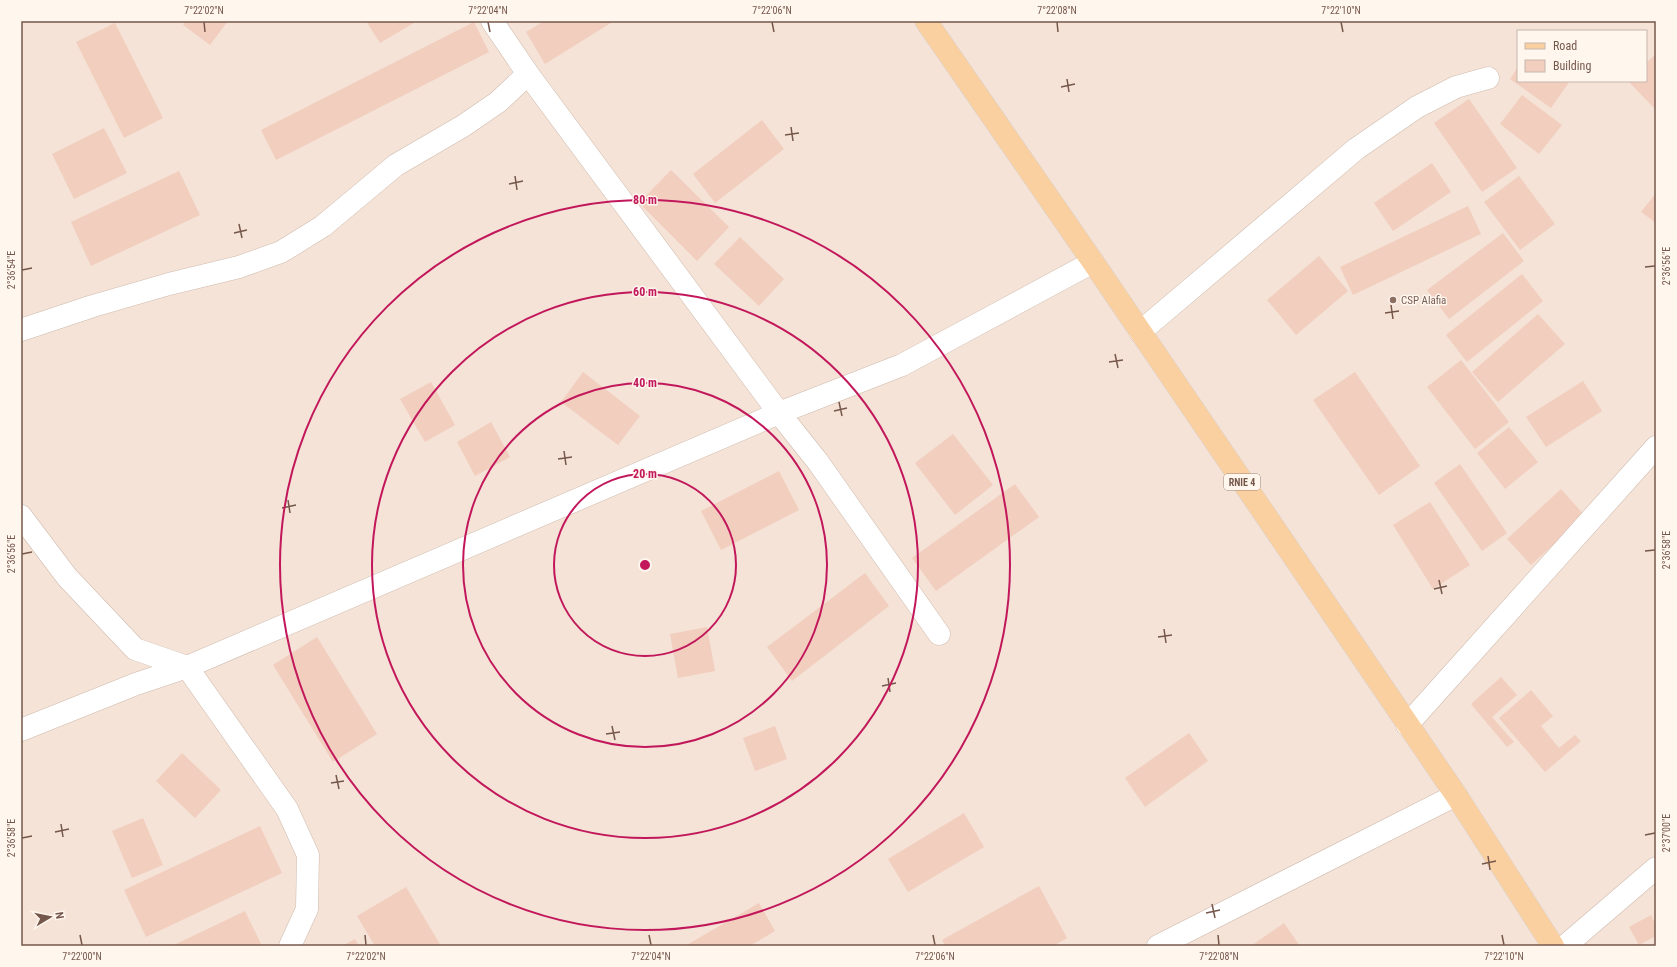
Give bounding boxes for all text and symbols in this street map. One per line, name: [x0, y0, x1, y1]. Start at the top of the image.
text: 7°22'02"N: [184, 5, 224, 16]
text: 7°22'04"N: [468, 5, 508, 16]
text: 7°22'06"N: [752, 5, 792, 16]
text: 7°22'08"N: [1037, 5, 1077, 16]
text: 7°22'10"N: [1321, 5, 1361, 16]
legend: [1517, 30, 1647, 82]
text: Road: [1553, 39, 1577, 53]
text: Building: [1553, 59, 1591, 73]
text: 80 m: [633, 193, 657, 207]
text: 2°36'56"E: [1661, 247, 1672, 285]
text: 2°36'54"E: [6, 251, 17, 289]
text: 60 m: [633, 285, 657, 299]
place label: CSP Alafia: [1401, 294, 1446, 307]
marker: CSP Alafia: [1388, 295, 1398, 305]
text: 40 m: [633, 376, 657, 390]
text: 20 m: [633, 467, 657, 481]
road number: RNIE 4: [1224, 474, 1260, 490]
text: 2°36'58"E: [1661, 531, 1672, 569]
text: 2°36'56"E: [6, 535, 17, 573]
centre of rings: [638, 558, 652, 572]
text: 2°37'00"E: [1661, 814, 1672, 852]
text: 2°36'58"E: [6, 819, 17, 857]
north arrow: [30, 897, 70, 937]
text: N: [52, 911, 66, 920]
text: 7°22'00"N: [62, 951, 102, 962]
text: 7°22'02"N: [346, 951, 386, 962]
text: 7°22'04"N: [631, 951, 671, 962]
text: 7°22'06"N: [915, 951, 955, 962]
text: 7°22'08"N: [1199, 951, 1239, 962]
text: 7°22'10"N: [1484, 951, 1524, 962]

